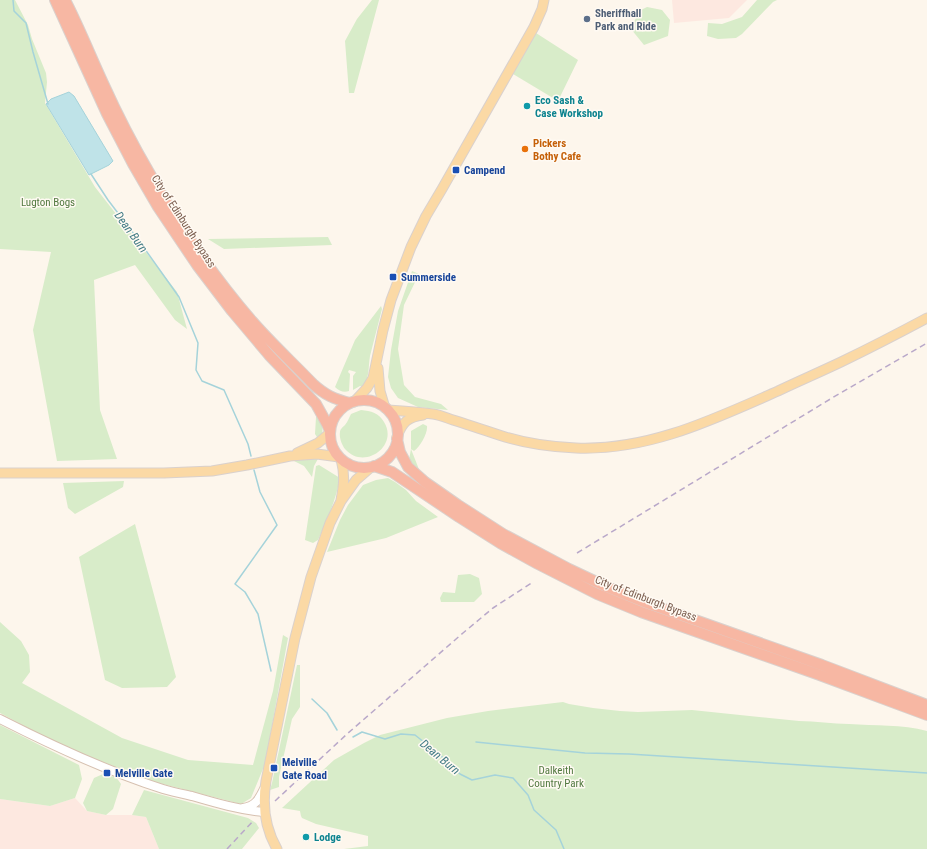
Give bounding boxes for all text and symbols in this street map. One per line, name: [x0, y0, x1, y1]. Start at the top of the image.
place label: Sheriffhall Park and Ride: [595, 7, 656, 33]
marker: Sheriffhall Park and Ride: [582, 14, 592, 24]
place label: Eco Sash & Case Workshop: [535, 94, 604, 120]
marker: Eco Sash & Case Workshop: [522, 101, 532, 111]
place label: Pickers Bothy Cafe: [533, 137, 581, 163]
marker: Pickers Bothy Cafe: [520, 144, 530, 154]
place label: Campend: [464, 164, 505, 177]
marker: Campend: [451, 165, 461, 175]
street label: City of Edinburgh Bypass: [149, 172, 218, 270]
park label: Lugton Bogs: [21, 196, 75, 209]
water label: Dean Burn: [111, 209, 151, 256]
place label: Summerside: [401, 271, 456, 284]
marker: Summerside: [388, 272, 398, 282]
street label: City of Edinburgh Bypass: [593, 573, 699, 624]
water label: Dean Burn: [417, 736, 463, 778]
place label: Melville Gate Road: [282, 756, 327, 782]
marker: Melville Gate Road: [269, 763, 279, 773]
park label: Dalkeith Country Park: [528, 764, 584, 790]
place label: Melville Gate: [115, 767, 173, 780]
marker: Melville Gate: [102, 768, 112, 778]
place label: Lodge: [314, 831, 341, 844]
marker: Lodge: [301, 832, 311, 842]

